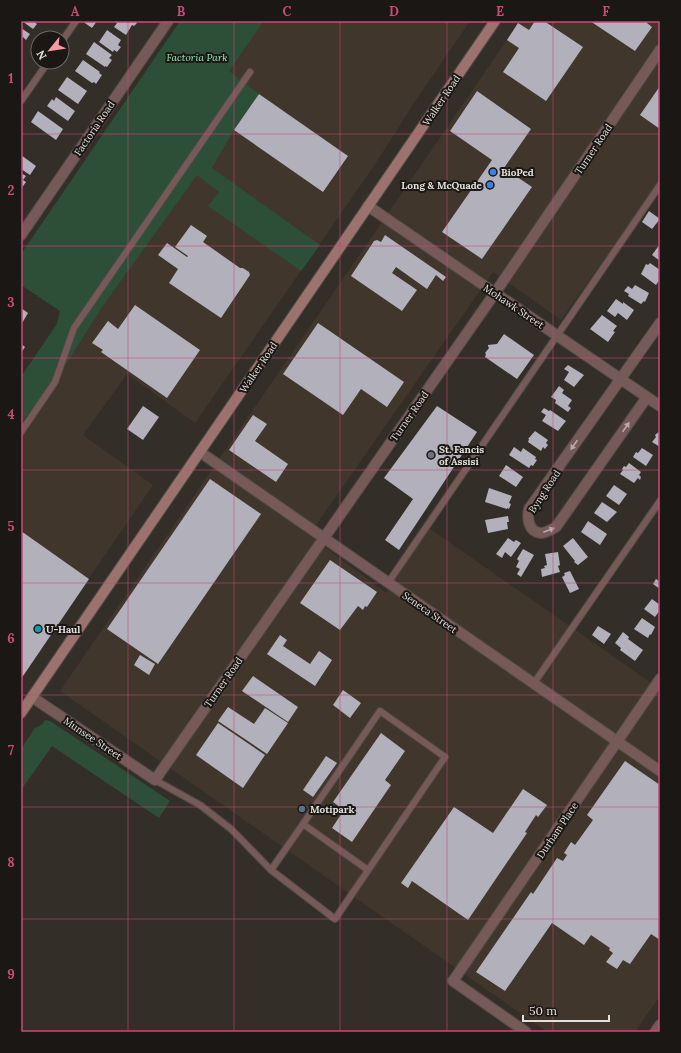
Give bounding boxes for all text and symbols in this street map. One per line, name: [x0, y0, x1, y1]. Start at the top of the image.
text: A: [71, 3, 80, 20]
text: B: [177, 3, 186, 20]
text: C: [283, 3, 292, 20]
text: D: [389, 3, 399, 20]
text: E: [496, 3, 504, 20]
text: F: [602, 3, 610, 20]
north arrow: [30, 30, 70, 70]
text: N: [33, 47, 50, 62]
park label: Factoria Park: [167, 51, 227, 64]
text: 1: [8, 70, 14, 87]
street label: Walker Road: [420, 72, 463, 128]
street label: Factoria Road: [71, 98, 118, 158]
street label: Turner Road: [572, 122, 615, 177]
place label: BioPed: [501, 166, 534, 179]
marker: BioPed: [488, 167, 498, 177]
place label: Long & McQuade: [401, 179, 483, 192]
marker: Long & McQuade: [485, 180, 495, 190]
text: 2: [8, 182, 15, 199]
street label: Mohawk Street: [481, 281, 547, 332]
text: 3: [7, 294, 15, 311]
street label: Walker Road: [237, 339, 280, 395]
street label: Turner Road: [387, 389, 431, 444]
text: 4: [7, 406, 15, 423]
one-way arrow: [622, 422, 630, 432]
one-way arrow: [570, 440, 578, 450]
place label: St. Fancis of Assisi: [439, 443, 484, 468]
marker: St. Fancis of Assisi: [426, 450, 436, 460]
street label: Byng Road: [526, 467, 563, 515]
text: 5: [7, 518, 15, 535]
one-way arrow: [543, 526, 555, 532]
street label: Seneca Street: [400, 589, 460, 636]
place label: U-Haul: [46, 623, 80, 636]
marker: U-Haul: [33, 624, 43, 634]
text: 6: [7, 630, 15, 647]
street label: Turner Road: [201, 655, 245, 710]
street label: Munsee Street: [61, 714, 124, 763]
text: 7: [8, 742, 14, 759]
street label: Durham Place: [534, 799, 581, 861]
place label: Motipark: [310, 803, 355, 816]
marker: Motipark: [297, 804, 307, 814]
text: 8: [7, 854, 15, 871]
text: 9: [7, 966, 15, 983]
scale bar: [523, 997, 609, 1023]
text: 50 m: [529, 1003, 557, 1018]

